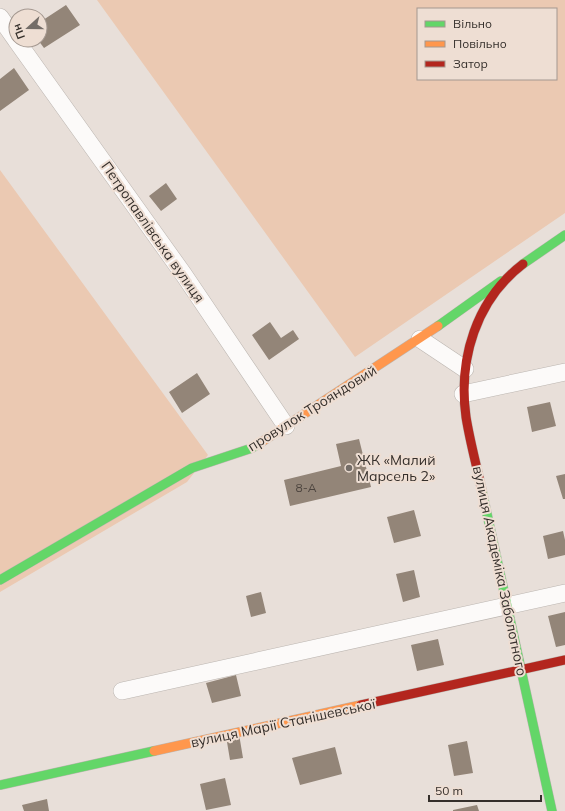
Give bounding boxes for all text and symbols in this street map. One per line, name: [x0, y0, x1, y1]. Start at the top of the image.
north arrow: [8, 8, 48, 48]
legend: [417, 8, 557, 80]
text: Вільно: [453, 16, 492, 31]
text: Пн: [9, 22, 28, 41]
text: Повільно: [453, 36, 507, 51]
text: Затор: [453, 56, 488, 71]
street label: Петропавлівська вулиця: [97, 158, 209, 306]
street label: провулок Трояндовий: [244, 361, 380, 455]
place label: ЖК «Малий Марсель 2»: [357, 451, 435, 485]
marker: ЖК «Малий Марсель 2»: [344, 463, 354, 473]
street label: вулиця Академіка Заболотного: [469, 464, 531, 678]
house number: 8-А: [296, 480, 317, 495]
street label: вулиця Марії Станішевської: [189, 695, 377, 751]
scale bar: [429, 777, 541, 803]
text: 50 m: [435, 783, 463, 798]

